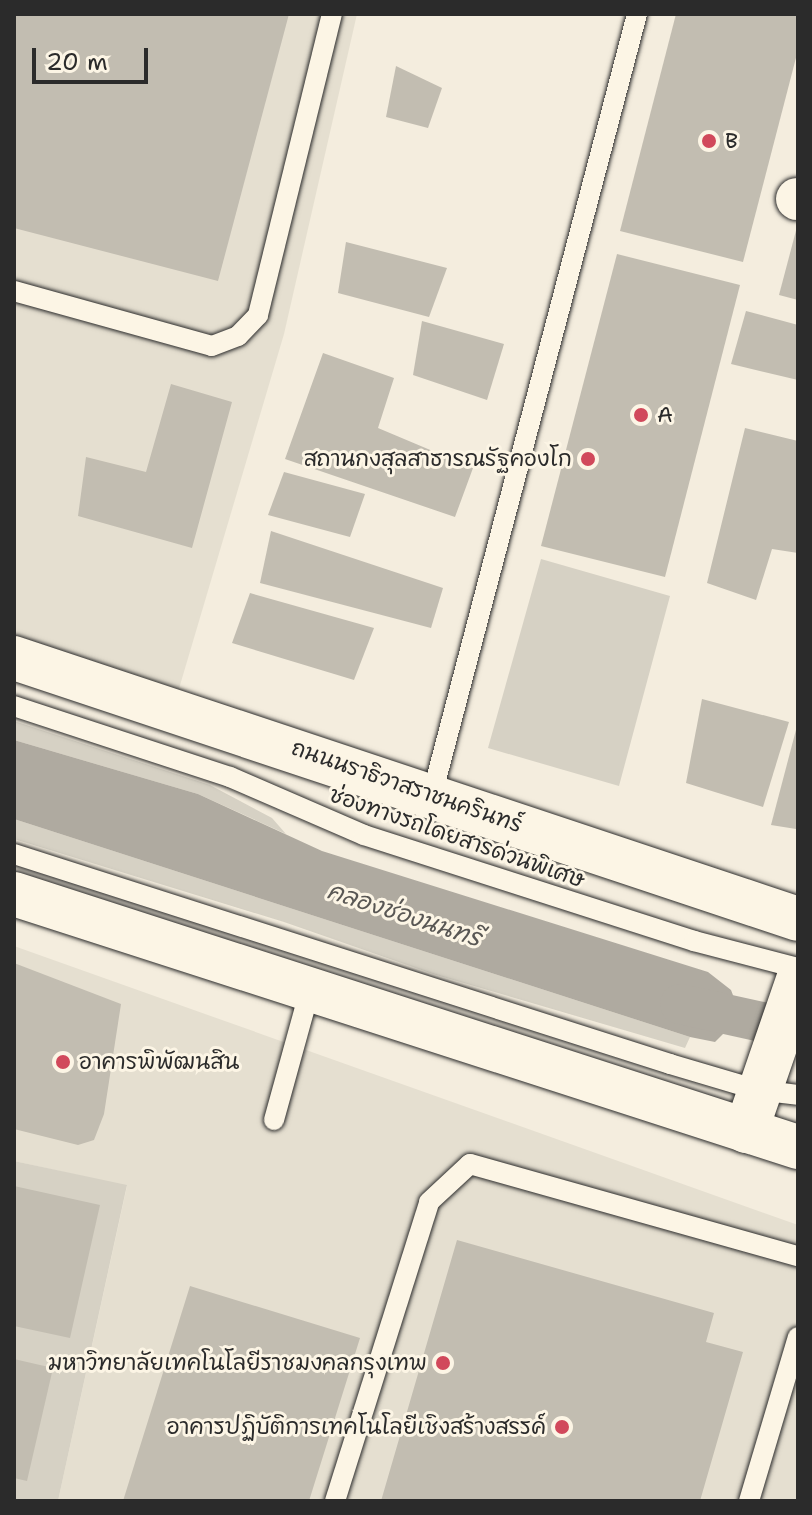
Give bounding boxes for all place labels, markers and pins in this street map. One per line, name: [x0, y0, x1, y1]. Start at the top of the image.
place label: B: [725, 128, 738, 154]
marker: B: [700, 132, 718, 150]
place label: A: [657, 402, 673, 428]
marker: A: [632, 406, 650, 424]
place label: สถานกงสุลสาธารณรัฐคองโก: [304, 446, 572, 472]
marker: สถานกงสุลสาธารณรัฐคองโก: [579, 450, 597, 468]
place label: อาคารพิพัฒนสิน: [79, 1049, 239, 1075]
marker: อาคารพิพัฒนสิน: [54, 1053, 72, 1071]
place label: มหาวิทยาลัยเทคโนโลยีราชมงคลกรุงเทพ: [48, 1350, 427, 1376]
marker: มหาวิทยาลัยเทคโนโลยีราชมงคลกรุงเทพ: [434, 1354, 452, 1372]
place label: อาคารปฏิบัติการเทคโนโลยีเชิงสร้างสรรค์: [167, 1414, 546, 1440]
marker: อาคารปฏิบัติการเทคโนโลยีเชิงสร้างสรรค์: [553, 1418, 571, 1436]

